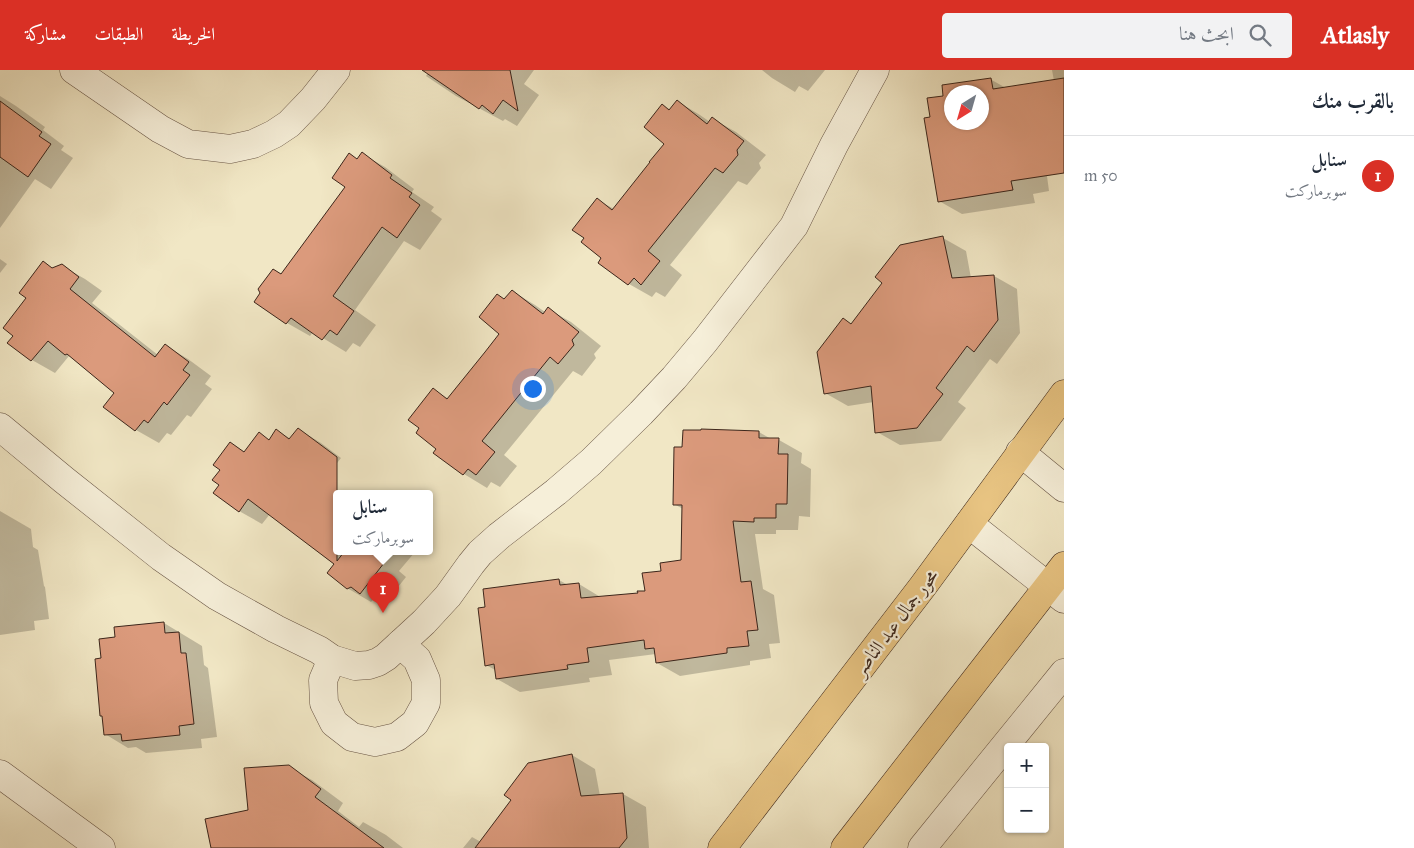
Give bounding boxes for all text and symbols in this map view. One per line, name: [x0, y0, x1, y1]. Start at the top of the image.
search box: [942, 13, 1292, 58]
text: Atlasly: [1322, 20, 1389, 50]
icon: search: [1246, 21, 1274, 49]
text: ابحث هنا: [1179, 22, 1234, 45]
text: مشاركة: [25, 23, 66, 45]
text: الطبقات: [94, 23, 143, 45]
text: الخريطة: [171, 23, 215, 45]
north arrow: [944, 85, 989, 130]
text: بالقرب منك: [1312, 88, 1394, 114]
text: سنابل: [1311, 148, 1347, 171]
text: 50 m: [1084, 166, 1118, 185]
text: 1: [1375, 166, 1381, 185]
text: سوبرماركت: [1285, 181, 1347, 200]
your location: [520, 376, 546, 402]
popup: [333, 490, 433, 555]
text: سنابل: [352, 495, 388, 518]
text: سوبرماركت: [352, 528, 414, 547]
street label: محور جمال عبد الناصر: [847, 564, 944, 682]
pin: 1: [367, 572, 399, 613]
map controls: [1004, 743, 1049, 833]
button: +: [1004, 743, 1049, 788]
button: −: [1004, 788, 1049, 833]

